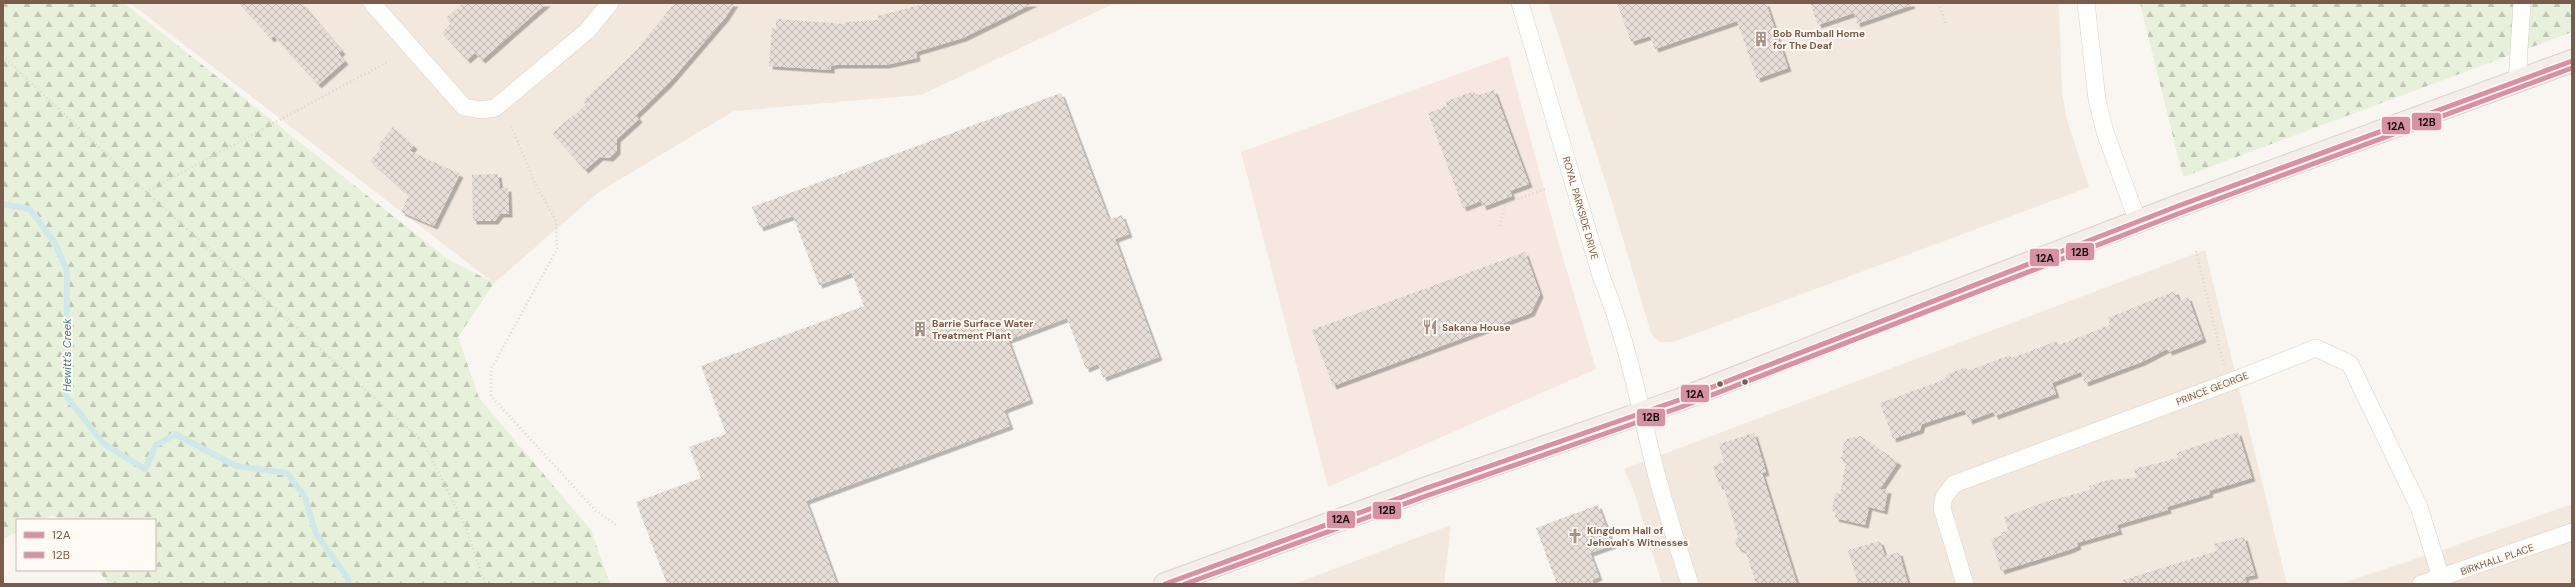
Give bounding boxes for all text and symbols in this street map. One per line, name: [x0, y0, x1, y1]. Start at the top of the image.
place label: Bob Rumball Home for The Deaf: [1773, 27, 1865, 52]
building icon: Bob Rumball Home for The Deaf: [1752, 30, 1770, 48]
line badge: 12B: [2411, 112, 2442, 131]
text: 12B: [2418, 115, 2436, 129]
line badge: 12A: [2381, 116, 2411, 135]
text: 12A: [2387, 119, 2405, 133]
street label: ROYAL PARKSIDE DRIVE: [1560, 155, 1602, 262]
line badge: 12B: [2065, 242, 2095, 261]
text: 12B: [2071, 245, 2089, 259]
line badge: 12A: [2029, 248, 2060, 267]
text: 12A: [2036, 251, 2054, 265]
place label: Barrie Surface Water Treatment Plant: [932, 317, 1033, 342]
water label: Hewitt's Creek: [60, 318, 74, 392]
restaurant icon: Sakana House: [1421, 318, 1439, 336]
building icon: Barrie Surface Water Treatment Plant: [911, 320, 929, 338]
place label: Sakana House: [1442, 321, 1510, 334]
street label: PRINCE GEORGE: [2174, 369, 2251, 408]
unlabelled marker: [1740, 377, 1750, 387]
unlabelled marker: [1715, 379, 1725, 389]
line badge: 12A: [1680, 384, 1710, 403]
text: 12A: [1686, 387, 1704, 401]
line badge: 12B: [1636, 408, 1666, 427]
text: 12B: [1642, 410, 1660, 424]
line badge: 12B: [1372, 501, 1402, 520]
text: 12B: [1378, 503, 1396, 517]
line badge: 12A: [1326, 510, 1356, 529]
text: 12A: [1332, 512, 1350, 526]
legend: [16, 519, 156, 571]
place label: Kingdom Hall of Jehovah's Witnesses: [1587, 524, 1688, 549]
text: 12A: [52, 527, 71, 543]
church icon: Kingdom Hall of Jehovah's Witnesses: [1566, 527, 1584, 545]
street label: BIRKHALL PLACE: [2459, 541, 2536, 578]
text: 12B: [52, 547, 70, 563]

